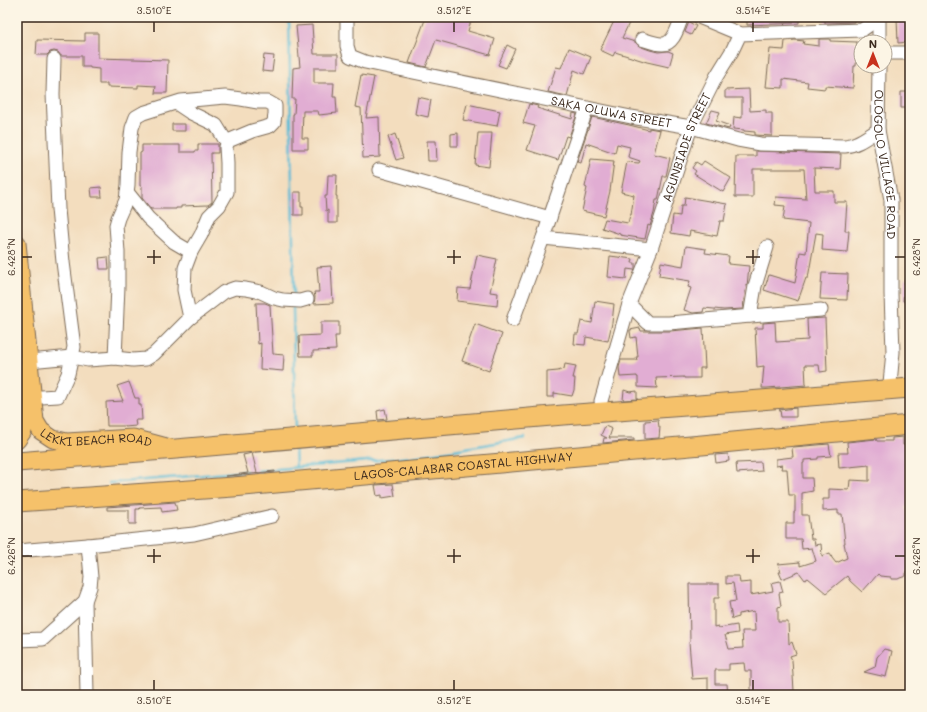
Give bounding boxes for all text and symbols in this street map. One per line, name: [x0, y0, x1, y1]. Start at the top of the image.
text: 3.510°E: [137, 3, 172, 17]
text: 3.512°E: [437, 3, 471, 17]
text: 3.514°E: [736, 3, 771, 17]
north arrow: [853, 34, 893, 74]
text: N: [869, 36, 877, 51]
street label: AGUNBIADE STREET: [658, 89, 714, 204]
street label: OLOGOLO VILLAGE ROAD: [871, 89, 900, 239]
street label: SAKA OLUWA STREET: [550, 92, 673, 131]
text: 6.428°N: [4, 238, 18, 276]
text: 6.428°N: [909, 238, 923, 276]
street label: LEKKI BEACH ROAD: [38, 424, 154, 450]
street label: LAGOS-CALABAR COASTAL HIGHWAY: [353, 448, 574, 483]
text: 6.426°N: [4, 537, 18, 575]
text: 6.426°N: [909, 537, 923, 575]
text: 3.510°E: [137, 693, 172, 707]
text: 3.512°E: [437, 693, 471, 707]
text: 3.514°E: [736, 693, 771, 707]

